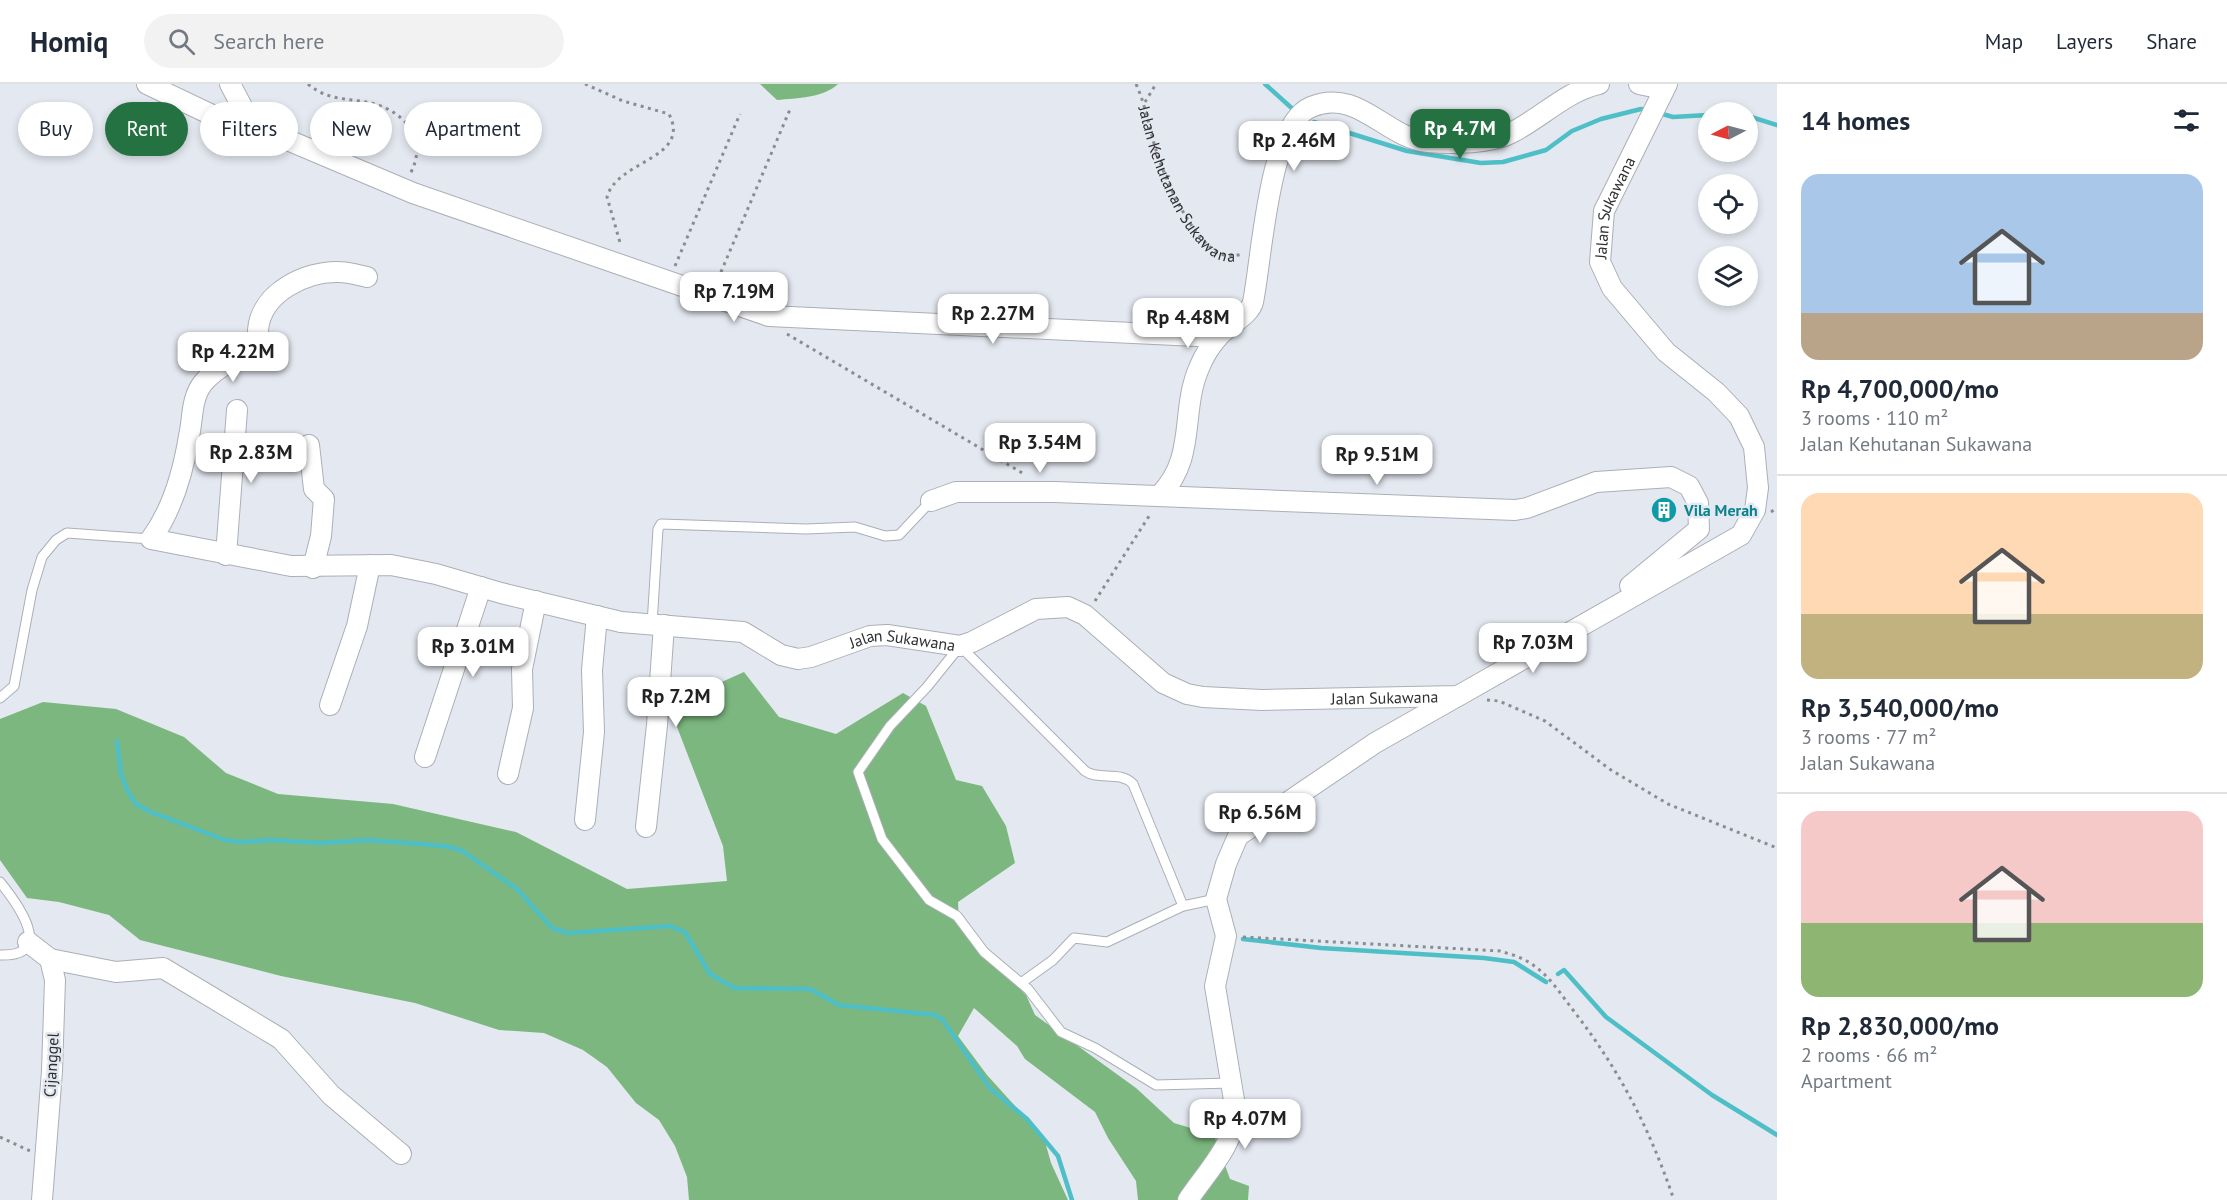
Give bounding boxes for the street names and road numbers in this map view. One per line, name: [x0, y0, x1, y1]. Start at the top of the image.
street label: Jalan Kehutanan Sukawana: [1134, 102, 1235, 266]
street label: Jalan Sukawana: [1590, 153, 1639, 261]
street label: Jalan Sukawana: [846, 625, 957, 655]
street label: Jalan Sukawana: [1330, 686, 1439, 709]
street label: Cijanggel: [39, 1032, 63, 1098]

